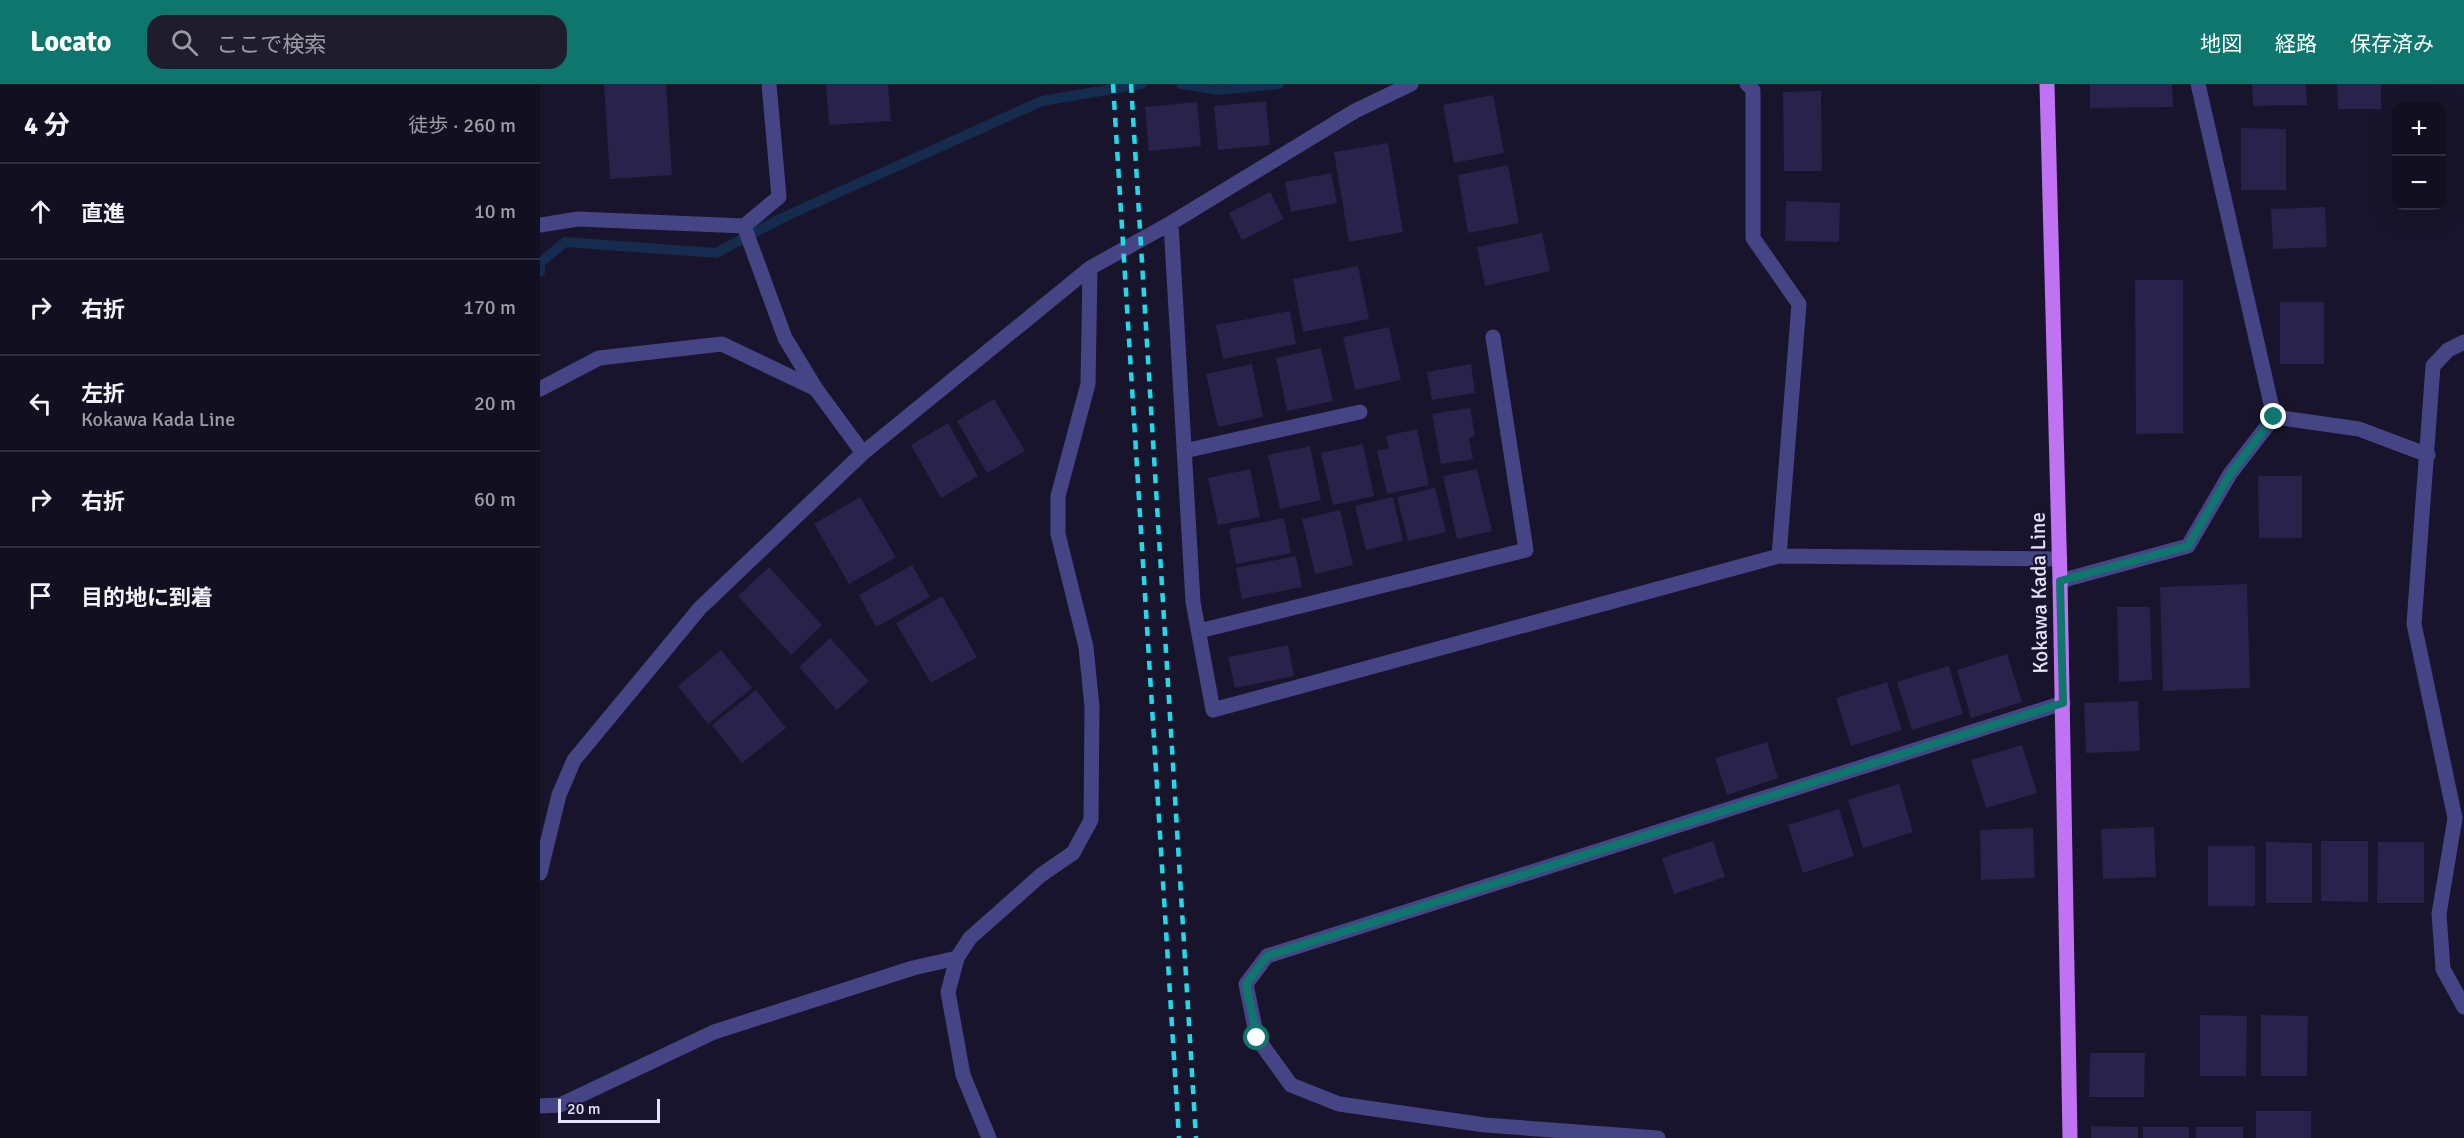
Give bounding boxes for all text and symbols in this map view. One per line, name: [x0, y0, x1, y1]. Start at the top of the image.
search box: [147, 15, 567, 69]
text: Locato: [30, 25, 111, 59]
icon: search: [168, 26, 201, 59]
text: ここで検索: [216, 31, 326, 58]
text: 地図: [2200, 31, 2242, 57]
text: 経路: [2275, 31, 2317, 57]
text: 保存済み: [2350, 31, 2434, 57]
map controls: [2392, 102, 2446, 210]
button: +: [2392, 102, 2446, 156]
text: 4 分: [24, 110, 70, 142]
text: 徒歩 · 260 m: [408, 113, 516, 138]
button: −: [2392, 156, 2446, 210]
icon: ahead: [24, 195, 57, 228]
text: 10 m: [474, 199, 516, 224]
text: 直進: [81, 200, 125, 227]
icon: right: [24, 291, 57, 324]
text: 170 m: [463, 295, 516, 320]
text: 右折: [81, 296, 125, 323]
text: 左折: [81, 380, 125, 407]
icon: left: [24, 387, 57, 420]
text: 20 m: [474, 391, 516, 416]
route end: [2260, 403, 2286, 429]
text: Kokawa Kada Line: [81, 407, 235, 432]
icon: right: [24, 483, 57, 516]
text: 60 m: [474, 487, 516, 512]
text: 右折: [81, 488, 125, 515]
street label: Kokawa Kada Line: [2025, 512, 2053, 674]
icon: arrive: [24, 579, 57, 612]
text: 目的地に到着: [81, 584, 213, 611]
route start: [1243, 1024, 1269, 1050]
scale bar: [558, 1096, 660, 1124]
text: 20 m: [567, 1099, 601, 1119]

